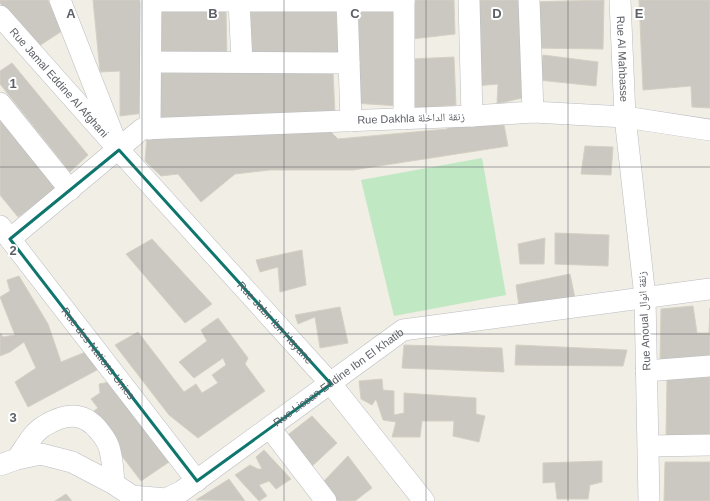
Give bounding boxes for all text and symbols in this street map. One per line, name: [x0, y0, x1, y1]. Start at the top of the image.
text: A: [66, 6, 76, 21]
text: B: [208, 6, 218, 21]
text: C: [350, 6, 360, 21]
text: D: [492, 6, 502, 21]
text: E: [635, 6, 644, 21]
street label: Rue Al Mahbasse: [615, 16, 630, 102]
street label: Rue Jamal Eddine Al Afghani: [7, 25, 111, 140]
text: 1: [9, 76, 17, 91]
street label: Rue Dakhla زنقة الداخلة: [357, 110, 465, 126]
text: 2: [9, 243, 17, 258]
street label: Rue Anoual زنقة انوال: [635, 271, 654, 371]
street label: Rue Jabir Ibn Hayane: [235, 279, 316, 366]
street label: Rue des Nations Unies: [59, 305, 138, 402]
street label: Rue Lissan Eddine Ibn El Khatib: [271, 326, 406, 428]
text: 3: [9, 410, 17, 425]

